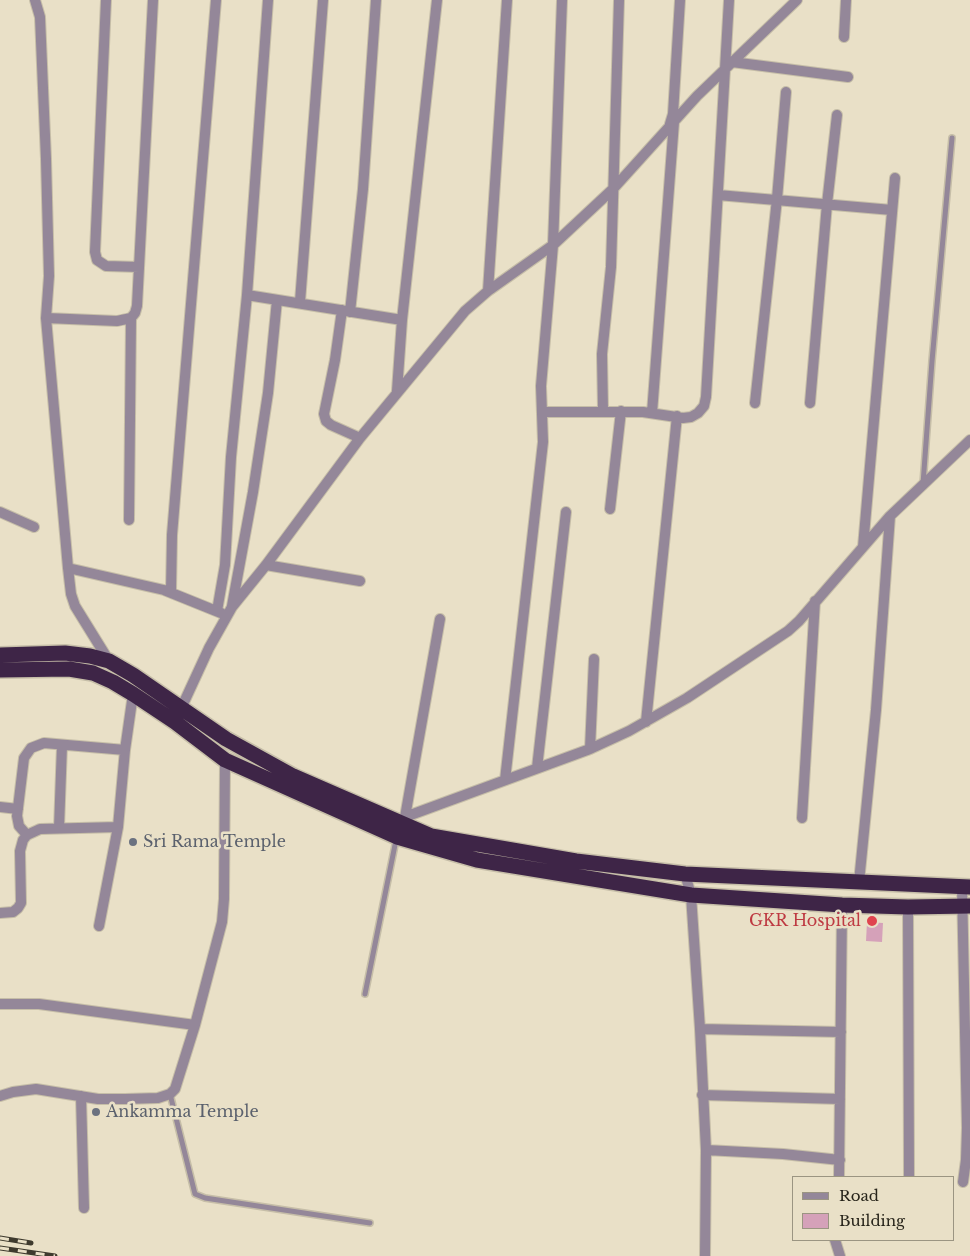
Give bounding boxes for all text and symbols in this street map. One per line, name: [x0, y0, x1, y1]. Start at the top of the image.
place label: Sri Rama Temple: [143, 832, 286, 852]
marker: Sri Rama Temple: [127, 836, 139, 848]
place label: GKR Hospital: [749, 911, 861, 931]
marker: GKR Hospital: [865, 914, 879, 928]
place label: Ankamma Temple: [106, 1102, 259, 1122]
marker: Ankamma Temple: [90, 1106, 102, 1118]
legend: [792, 1176, 955, 1241]
text: Road: [839, 1186, 879, 1205]
text: Building: [839, 1211, 905, 1230]

